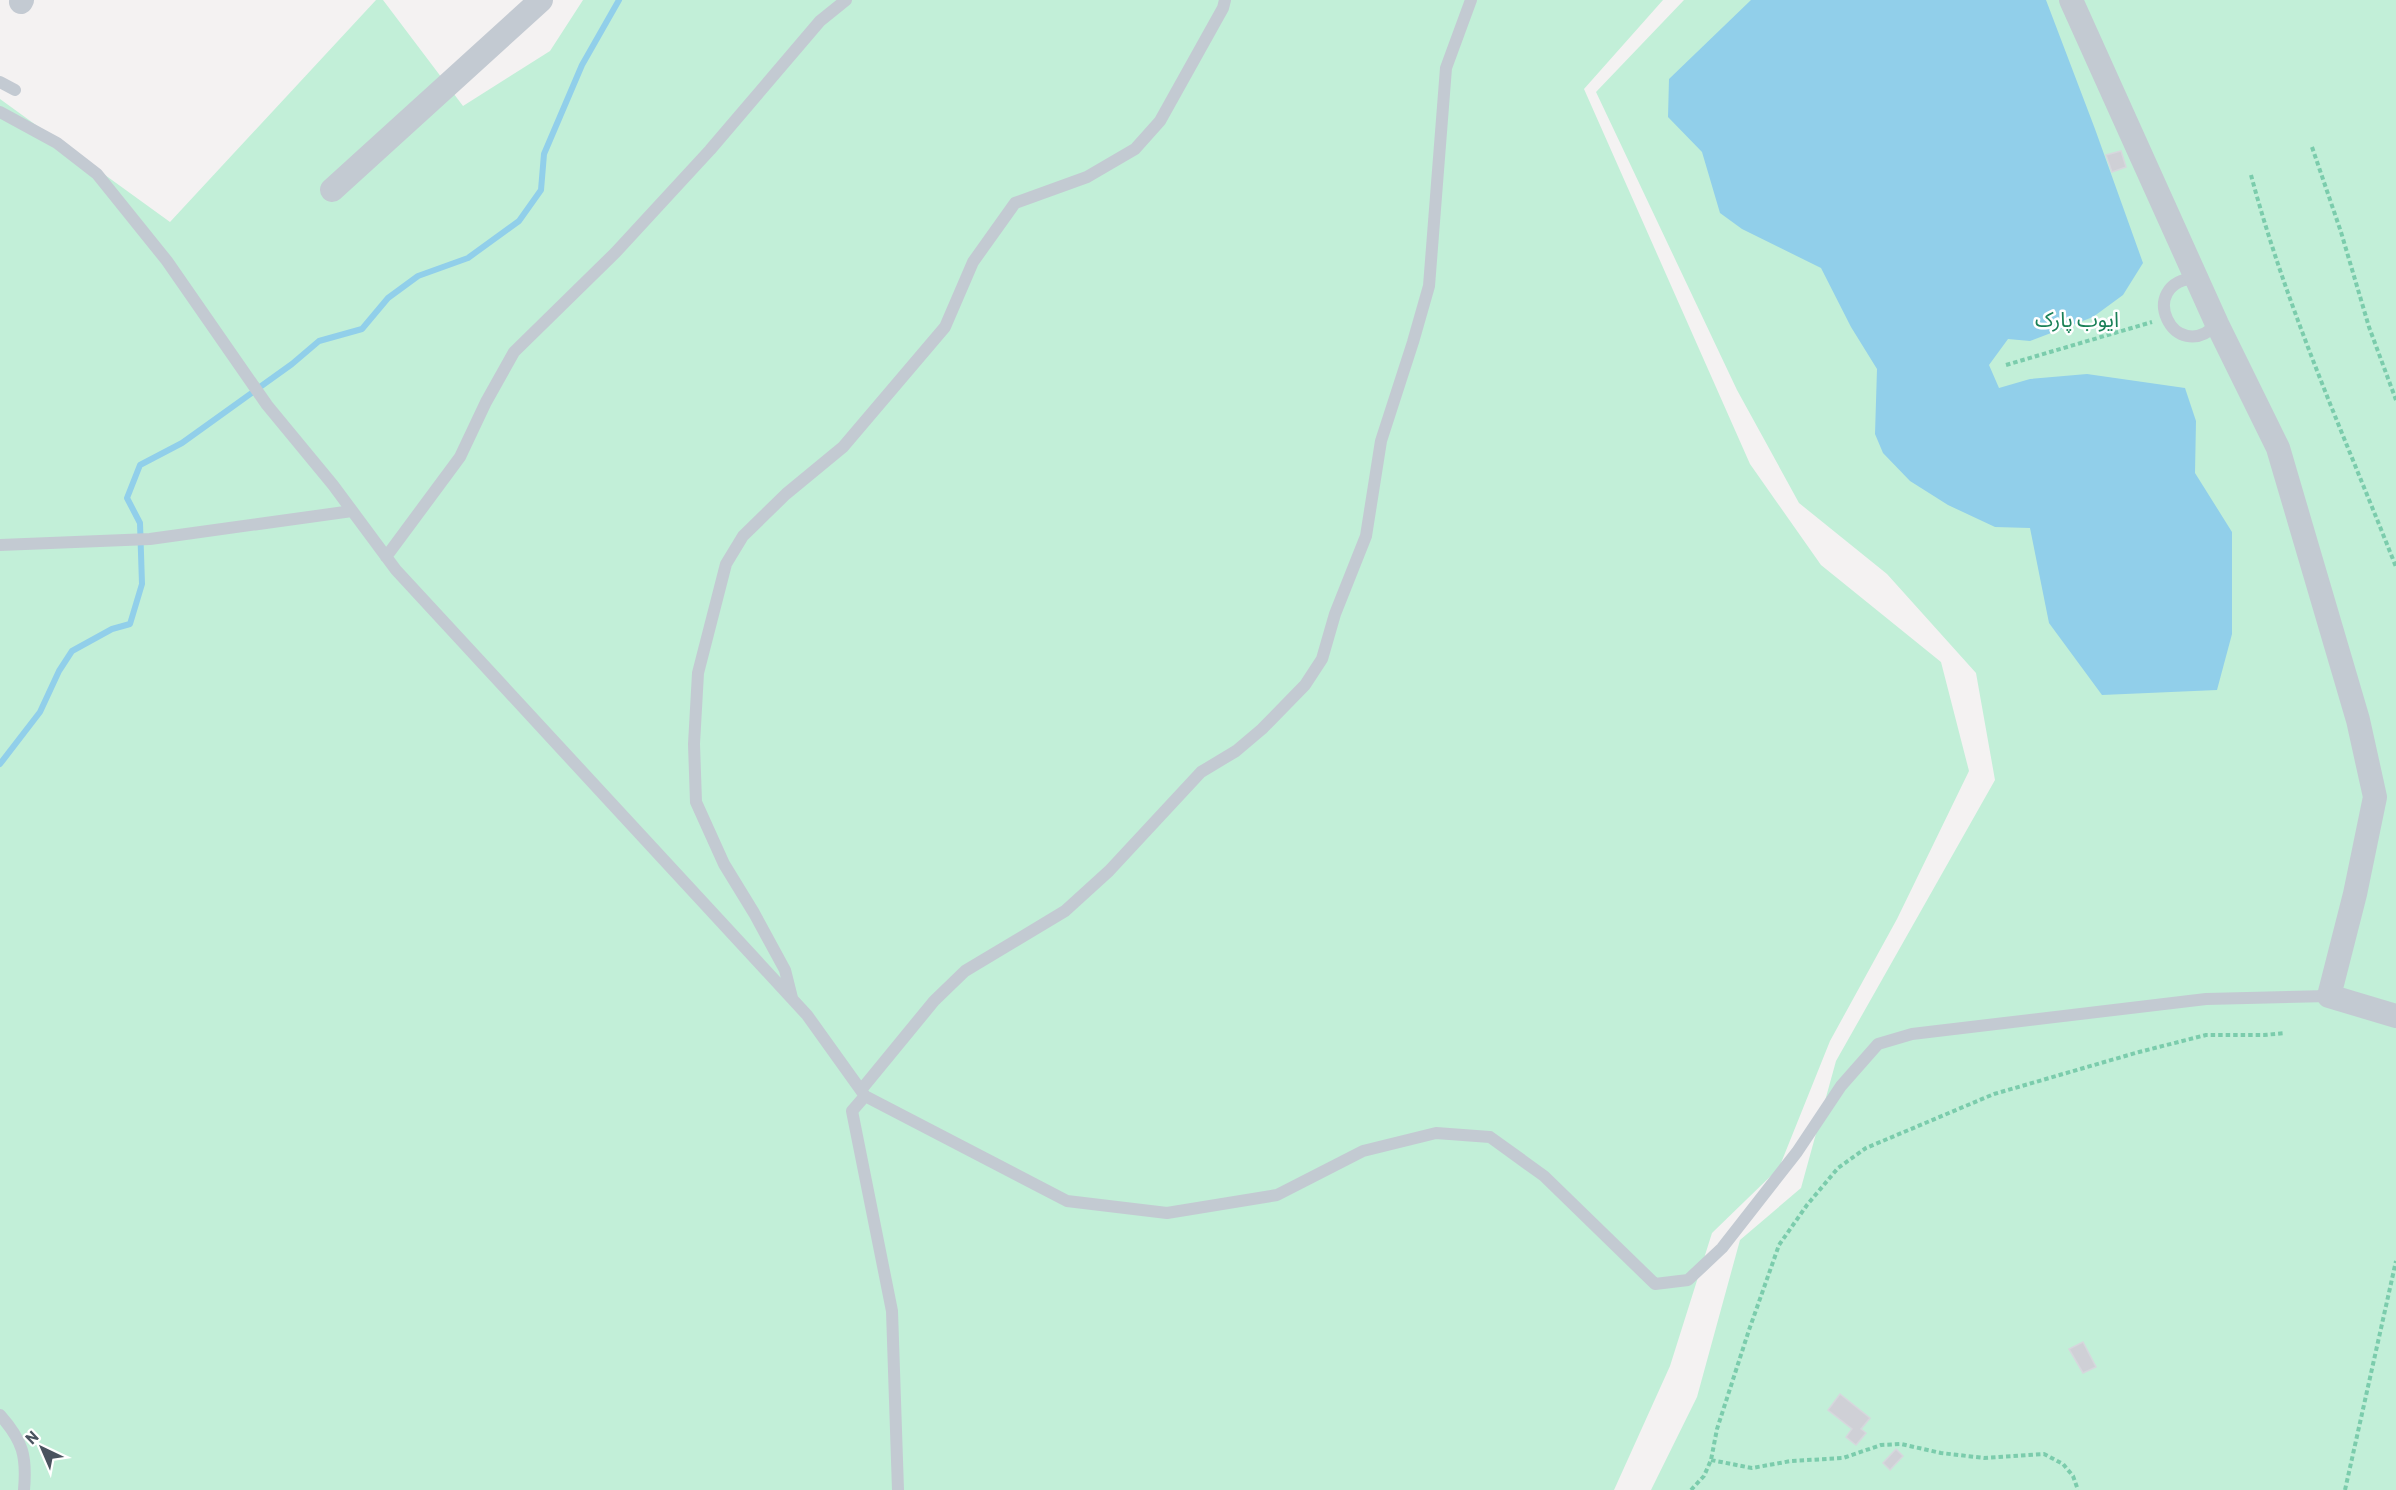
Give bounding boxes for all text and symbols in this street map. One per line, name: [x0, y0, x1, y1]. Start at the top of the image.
park label: ایوب پارک: [2035, 306, 2119, 333]
north arrow: [12, 1418, 72, 1478]
text: N: [21, 1426, 42, 1447]

